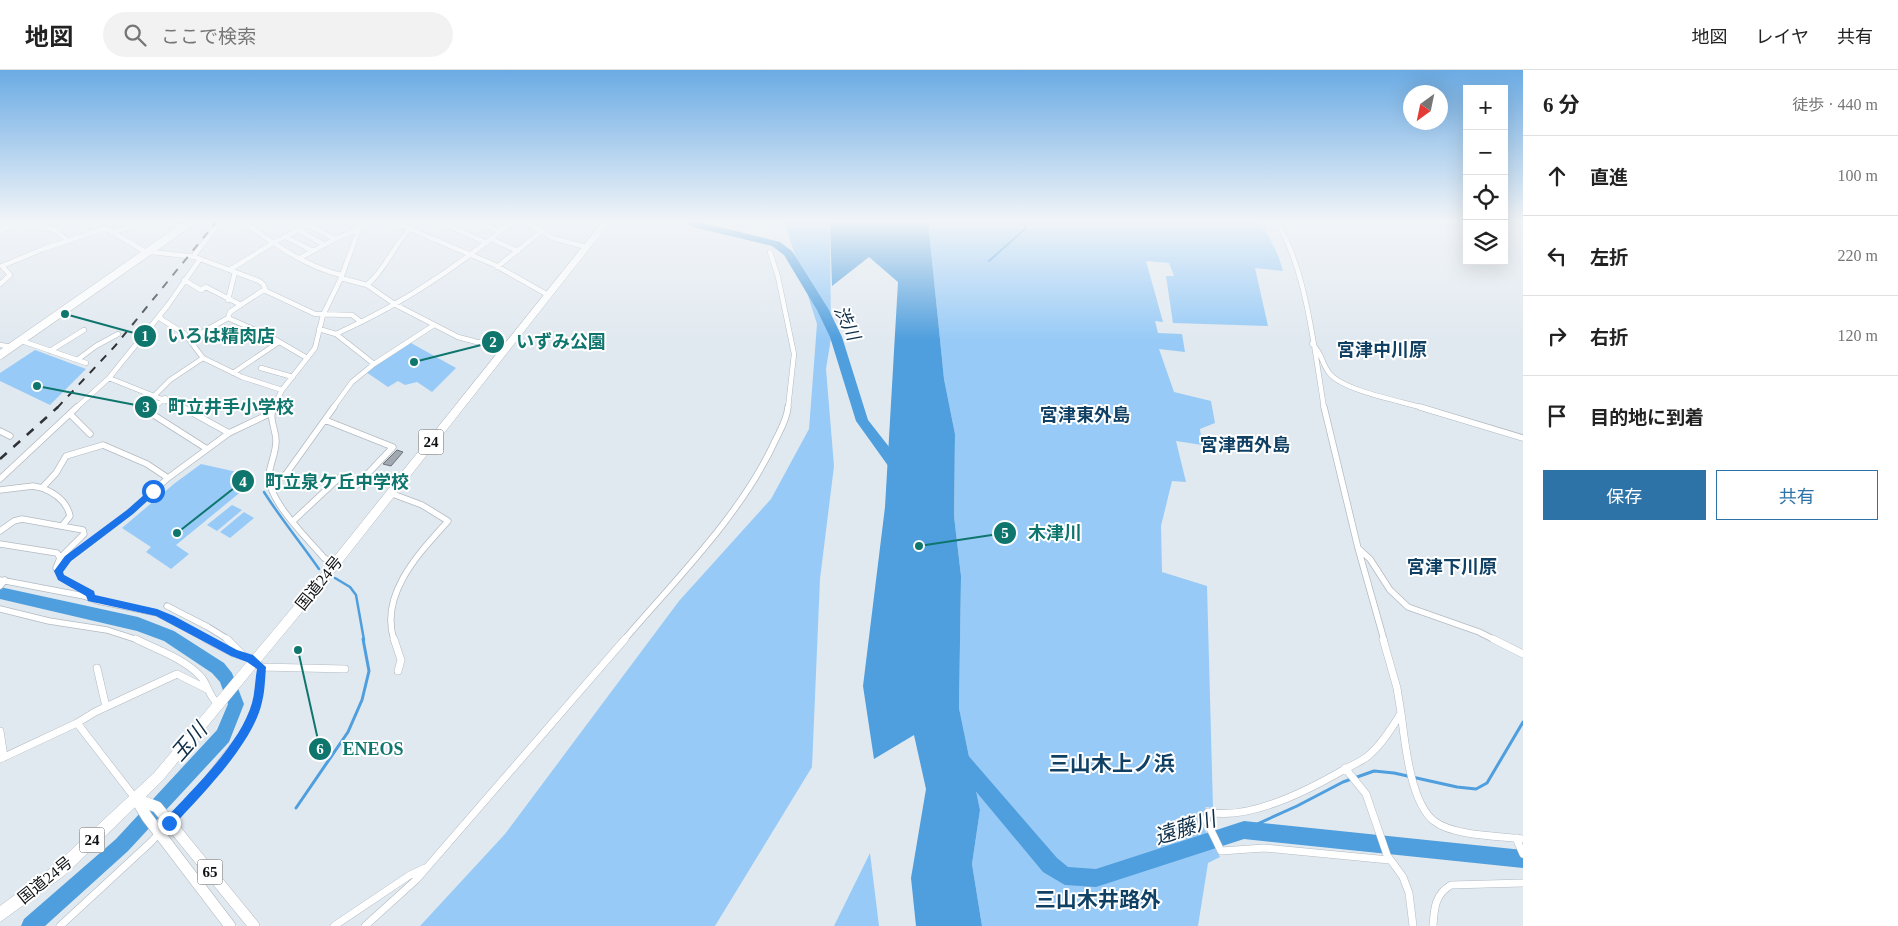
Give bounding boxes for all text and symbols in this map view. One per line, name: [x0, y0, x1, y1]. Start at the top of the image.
search box: [103, 12, 453, 57]
icon: search: [121, 21, 149, 49]
text: 地図: [25, 24, 73, 50]
text: ここで検索: [161, 26, 256, 47]
text: 地図: [1692, 27, 1728, 47]
text: レイヤ: [1756, 27, 1809, 47]
text: 共有: [1837, 27, 1873, 47]
north arrow: [1403, 85, 1448, 130]
map controls: [1463, 85, 1508, 265]
button: +: [1463, 85, 1508, 130]
text: 6 分: [1543, 93, 1580, 117]
text: 徒歩 · 440 m: [1792, 96, 1878, 113]
button: −: [1463, 130, 1508, 175]
icon: ahead: [1543, 162, 1571, 190]
text: 直進: [1590, 167, 1628, 188]
text: 100 m: [1838, 167, 1878, 184]
button: locate: [1463, 175, 1508, 220]
button: layers: [1463, 220, 1508, 265]
icon: left: [1543, 242, 1571, 270]
text: 左折: [1590, 247, 1628, 268]
text: 220 m: [1838, 247, 1878, 264]
water label: 渋川: [830, 302, 865, 345]
callout: いろは精肉店: [132, 320, 285, 353]
icon: right: [1543, 322, 1571, 350]
callout: いずみ公園: [481, 325, 616, 358]
text: いろは精肉店: [167, 326, 275, 346]
text: 右折: [1590, 327, 1628, 348]
text: 120 m: [1838, 327, 1878, 344]
text: 1: [141, 328, 149, 344]
text: いずみ公園: [516, 331, 606, 352]
text: 2: [489, 334, 497, 350]
district label: 宮津中川原: [1337, 340, 1427, 360]
callout: 町立井手小学校: [133, 390, 304, 423]
text: 町立井手小学校: [168, 397, 294, 417]
text: 3: [142, 399, 150, 415]
icon: arrive: [1543, 402, 1571, 430]
district label: 宮津東外島: [1040, 405, 1130, 425]
text: 目的地に到着: [1590, 407, 1704, 428]
road number: 24: [418, 430, 444, 454]
district label: 宮津西外島: [1200, 435, 1290, 455]
callout: 町立泉ケ丘中学校: [230, 465, 419, 498]
button: 保存: [1543, 470, 1706, 520]
button: 共有: [1716, 470, 1878, 520]
text: 町立泉ケ丘中学校: [265, 472, 409, 492]
text: 4: [239, 474, 247, 490]
route start: [142, 480, 165, 503]
callout: 木津川: [993, 517, 1092, 550]
text: 木津川: [1028, 523, 1082, 543]
text: 5: [1001, 525, 1009, 541]
street label: 国道24号: [292, 553, 346, 613]
district label: 宮津下川原: [1407, 557, 1497, 577]
water label: 玉川: [166, 717, 213, 766]
callout: ENEOS: [307, 732, 413, 765]
text: ENEOS: [342, 739, 404, 759]
text: 6: [316, 741, 324, 757]
district label: 三山木上ノ浜: [1049, 752, 1175, 776]
water label: 遠藤川: [1151, 806, 1221, 849]
route end: [158, 812, 181, 835]
road number: 24: [80, 828, 104, 852]
street label: 国道24号: [15, 853, 75, 907]
road number: 65: [198, 860, 222, 884]
district label: 三山木井路外: [1035, 888, 1161, 912]

